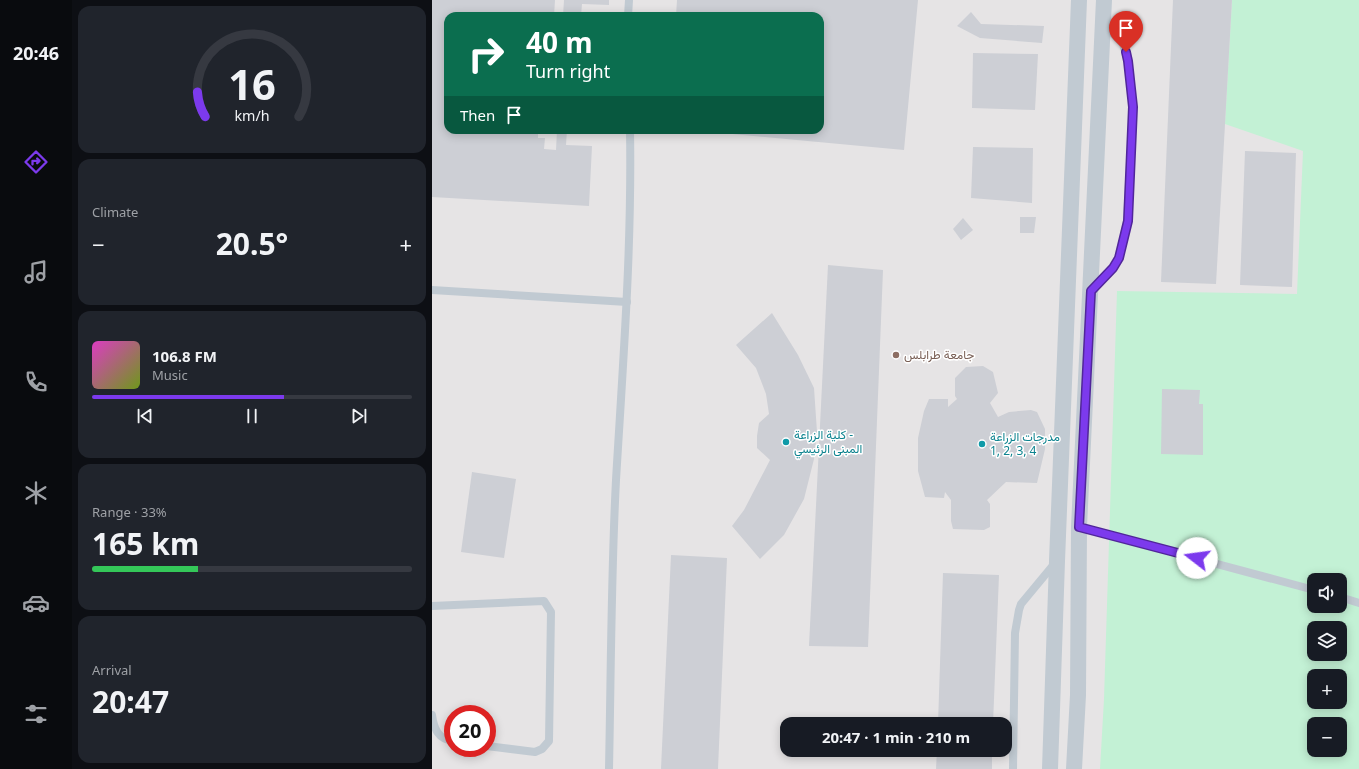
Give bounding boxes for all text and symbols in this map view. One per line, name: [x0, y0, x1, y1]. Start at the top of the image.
pin: [1109, 11, 1143, 52]
icon: arrive: [1115, 17, 1137, 39]
text: 40 m: [526, 23, 593, 61]
icon: right: [460, 28, 512, 80]
text: 20:46: [13, 41, 59, 65]
text: 16: [228, 56, 276, 112]
text: Turn right: [526, 59, 610, 83]
icon: arrive: [503, 104, 525, 126]
text: Then: [460, 105, 495, 125]
text: km/h: [234, 106, 270, 125]
icon: directions: [22, 148, 50, 176]
text: Climate: [92, 203, 138, 221]
text: 20.5°: [216, 223, 288, 264]
text: −: [92, 229, 105, 259]
text: +: [399, 229, 412, 259]
icon: music: [22, 258, 50, 286]
text: 106.8 FM: [152, 346, 217, 366]
place label: جامعة طرابلس: [904, 346, 974, 363]
marker: جامعة طرابلس: [891, 350, 901, 360]
text: Music: [152, 366, 188, 384]
icon: phone: [22, 368, 50, 396]
icon: previous: [134, 405, 156, 427]
icon: pause: [241, 405, 263, 427]
icon: next: [348, 405, 370, 427]
place label: كلية الزراعة - المبنى الرئيسي: [794, 426, 862, 459]
place label: مدرجات الزراعة 1, 2, 3, 4: [990, 428, 1060, 459]
marker: كلية الزراعة - المبنى الرئيسي: [781, 437, 791, 447]
marker: مدرجات الزراعة 1, 2, 3, 4: [977, 439, 987, 449]
icon: climate: [22, 479, 50, 507]
text: Range · 33%: [92, 503, 167, 521]
text: 165 km: [92, 523, 199, 564]
position arrow: [1176, 537, 1218, 579]
map controls: [1307, 573, 1347, 757]
button: sound: [1307, 573, 1347, 613]
icon: car: [22, 589, 50, 617]
button: layers: [1307, 621, 1347, 661]
text: Arrival: [92, 661, 132, 679]
button: +: [1307, 669, 1347, 709]
text: 20:47: [92, 681, 169, 722]
icon: filters: [22, 700, 50, 728]
speed limit sign: 20: [444, 705, 496, 757]
button: −: [1307, 717, 1347, 757]
text: 20:47 · 1 min · 210 m: [822, 727, 970, 747]

